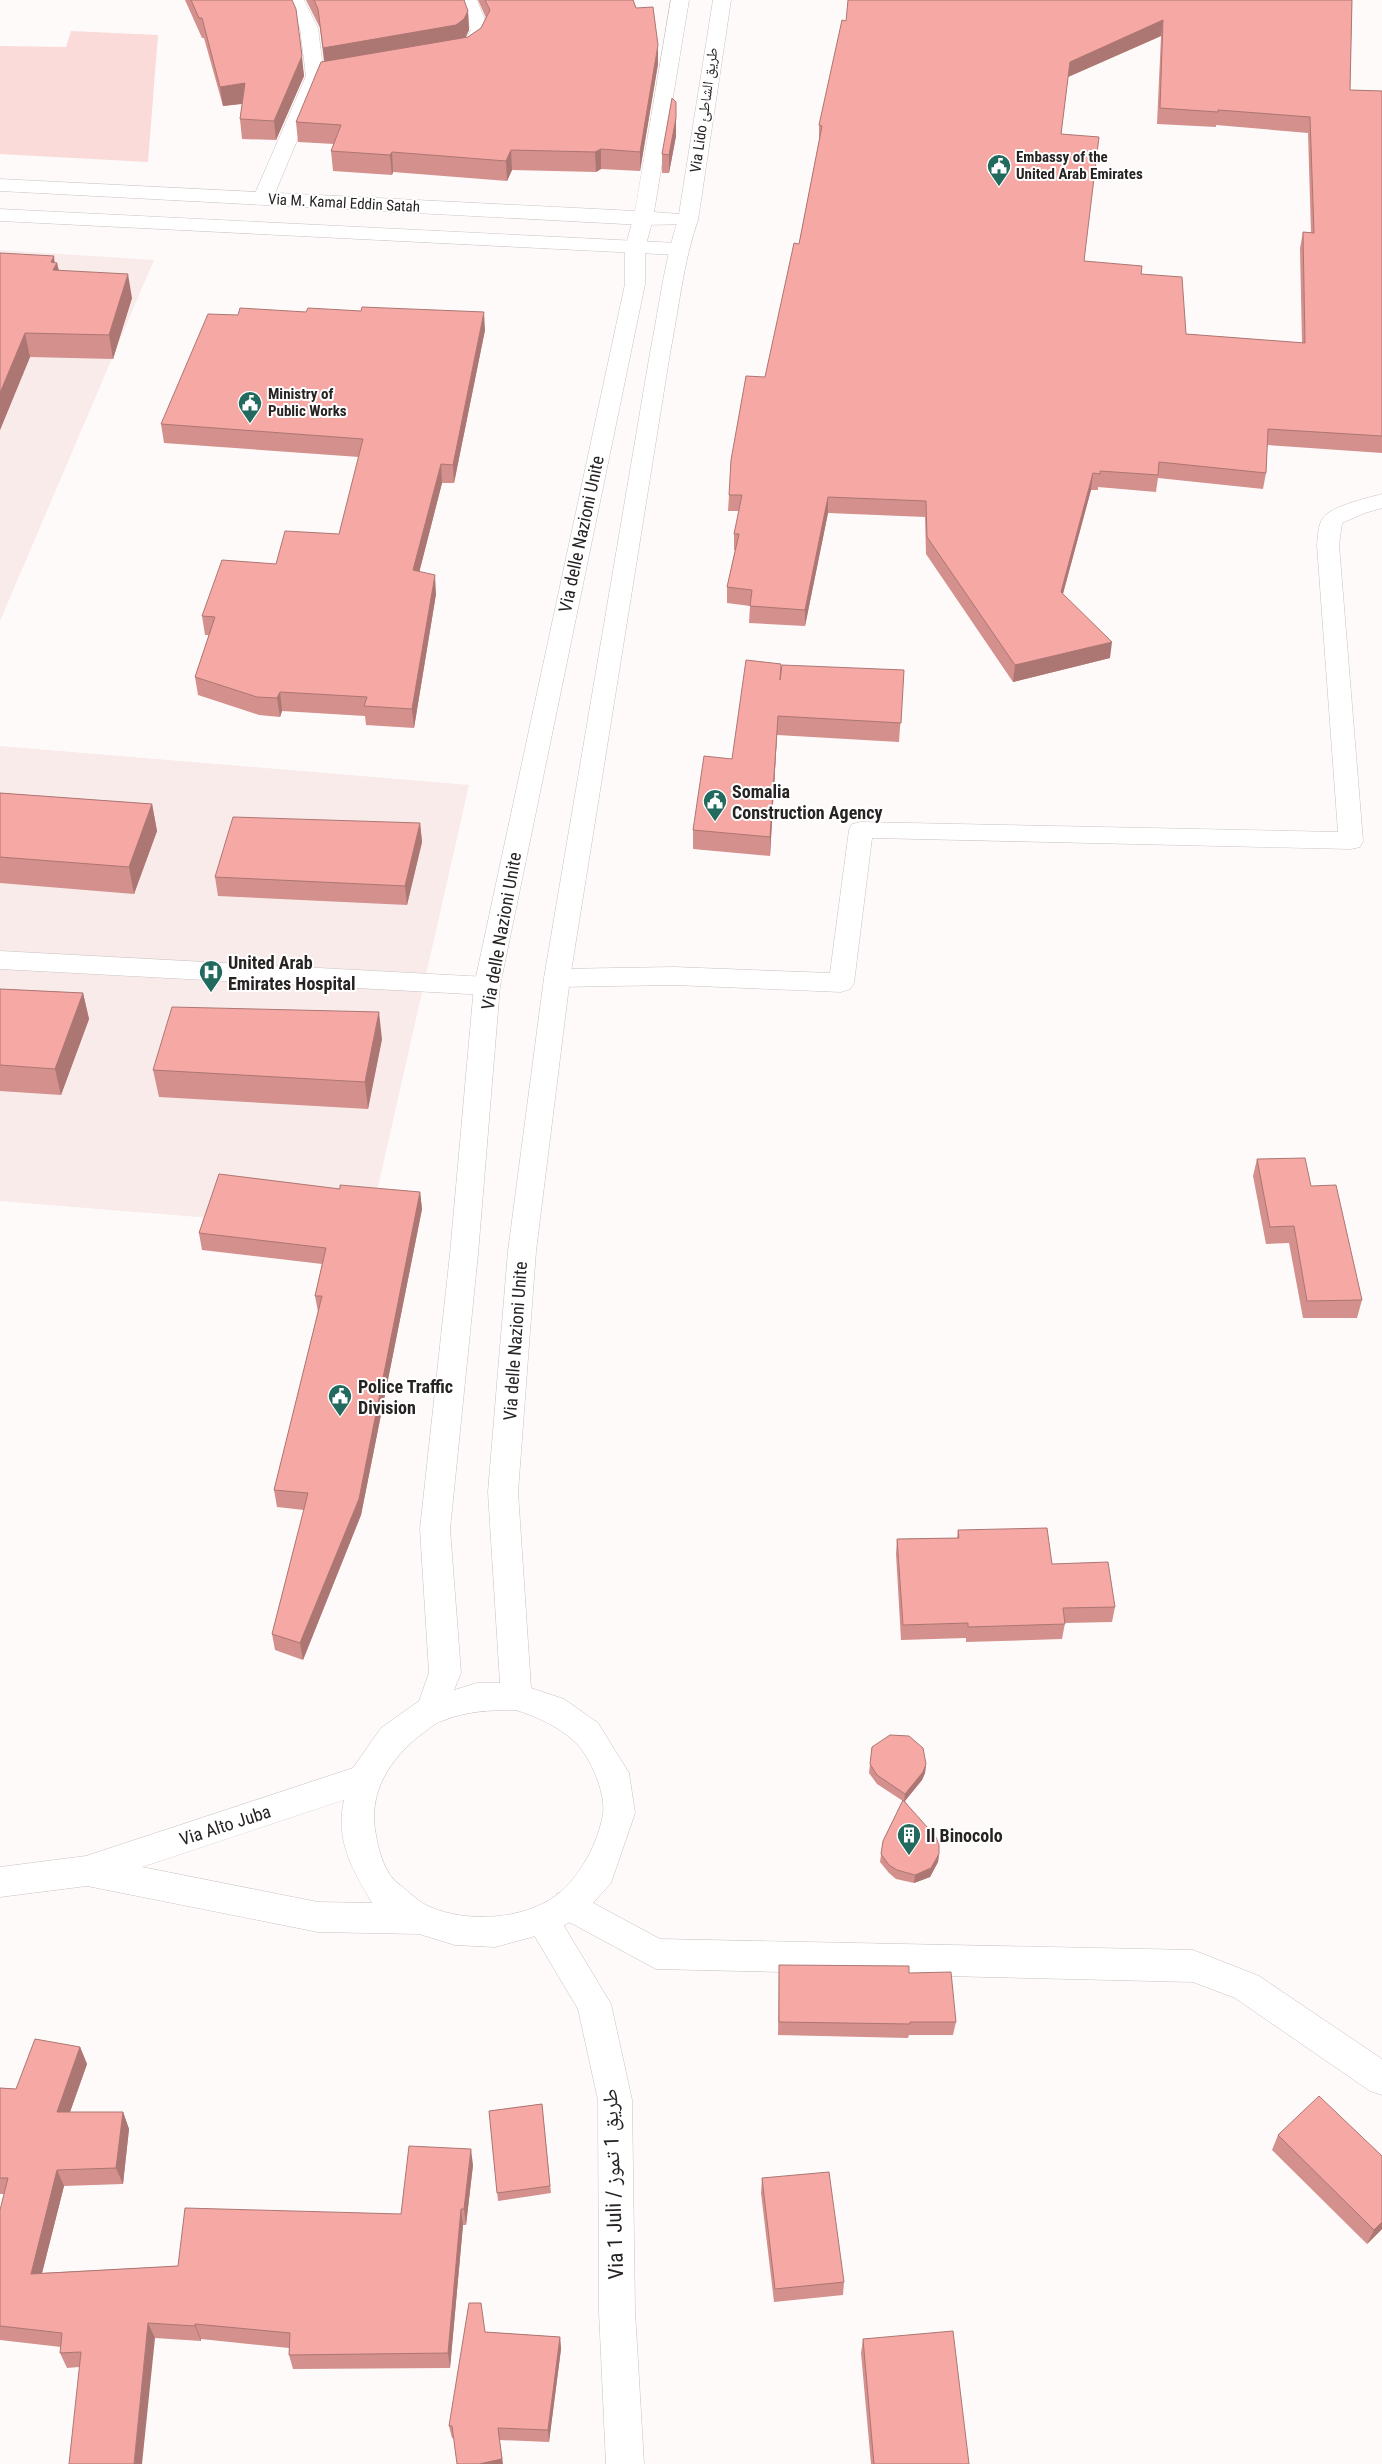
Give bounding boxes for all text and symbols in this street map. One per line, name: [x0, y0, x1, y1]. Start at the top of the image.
street label: Via Lido طريق الشاطئ: [686, 46, 723, 174]
place label: Embassy of the United Arab Emirates: [1016, 148, 1143, 183]
public building icon: Embassy of the United Arab Emirates: [986, 153, 1012, 187]
street label: Via M. Kamal Eddin Satah: [268, 190, 420, 216]
place label: Ministry of Public Works: [268, 385, 347, 420]
public building icon: Ministry of Public Works: [237, 390, 263, 424]
street label: Via delle Nazioni Unite: [554, 454, 608, 614]
place label: Somalia Construction Agency: [732, 781, 882, 823]
public building icon: Somalia Construction Agency: [702, 788, 728, 822]
street label: Via delle Nazioni Unite: [477, 851, 525, 1011]
place label: United Arab Emirates Hospital: [228, 952, 356, 994]
hospital icon: United Arab Emirates Hospital: [198, 959, 224, 993]
street label: Via delle Nazioni Unite: [499, 1261, 531, 1421]
place label: Police Traffic Division: [358, 1376, 453, 1418]
public building icon: Police Traffic Division: [327, 1383, 353, 1417]
street label: Via Alto Juba: [177, 1800, 273, 1850]
building icon: Il Binocolo: [896, 1822, 922, 1856]
place label: Il Binocolo: [926, 1825, 1003, 1846]
street label: Via 1 Juli / طريق 1 تموز: [598, 2088, 629, 2280]

